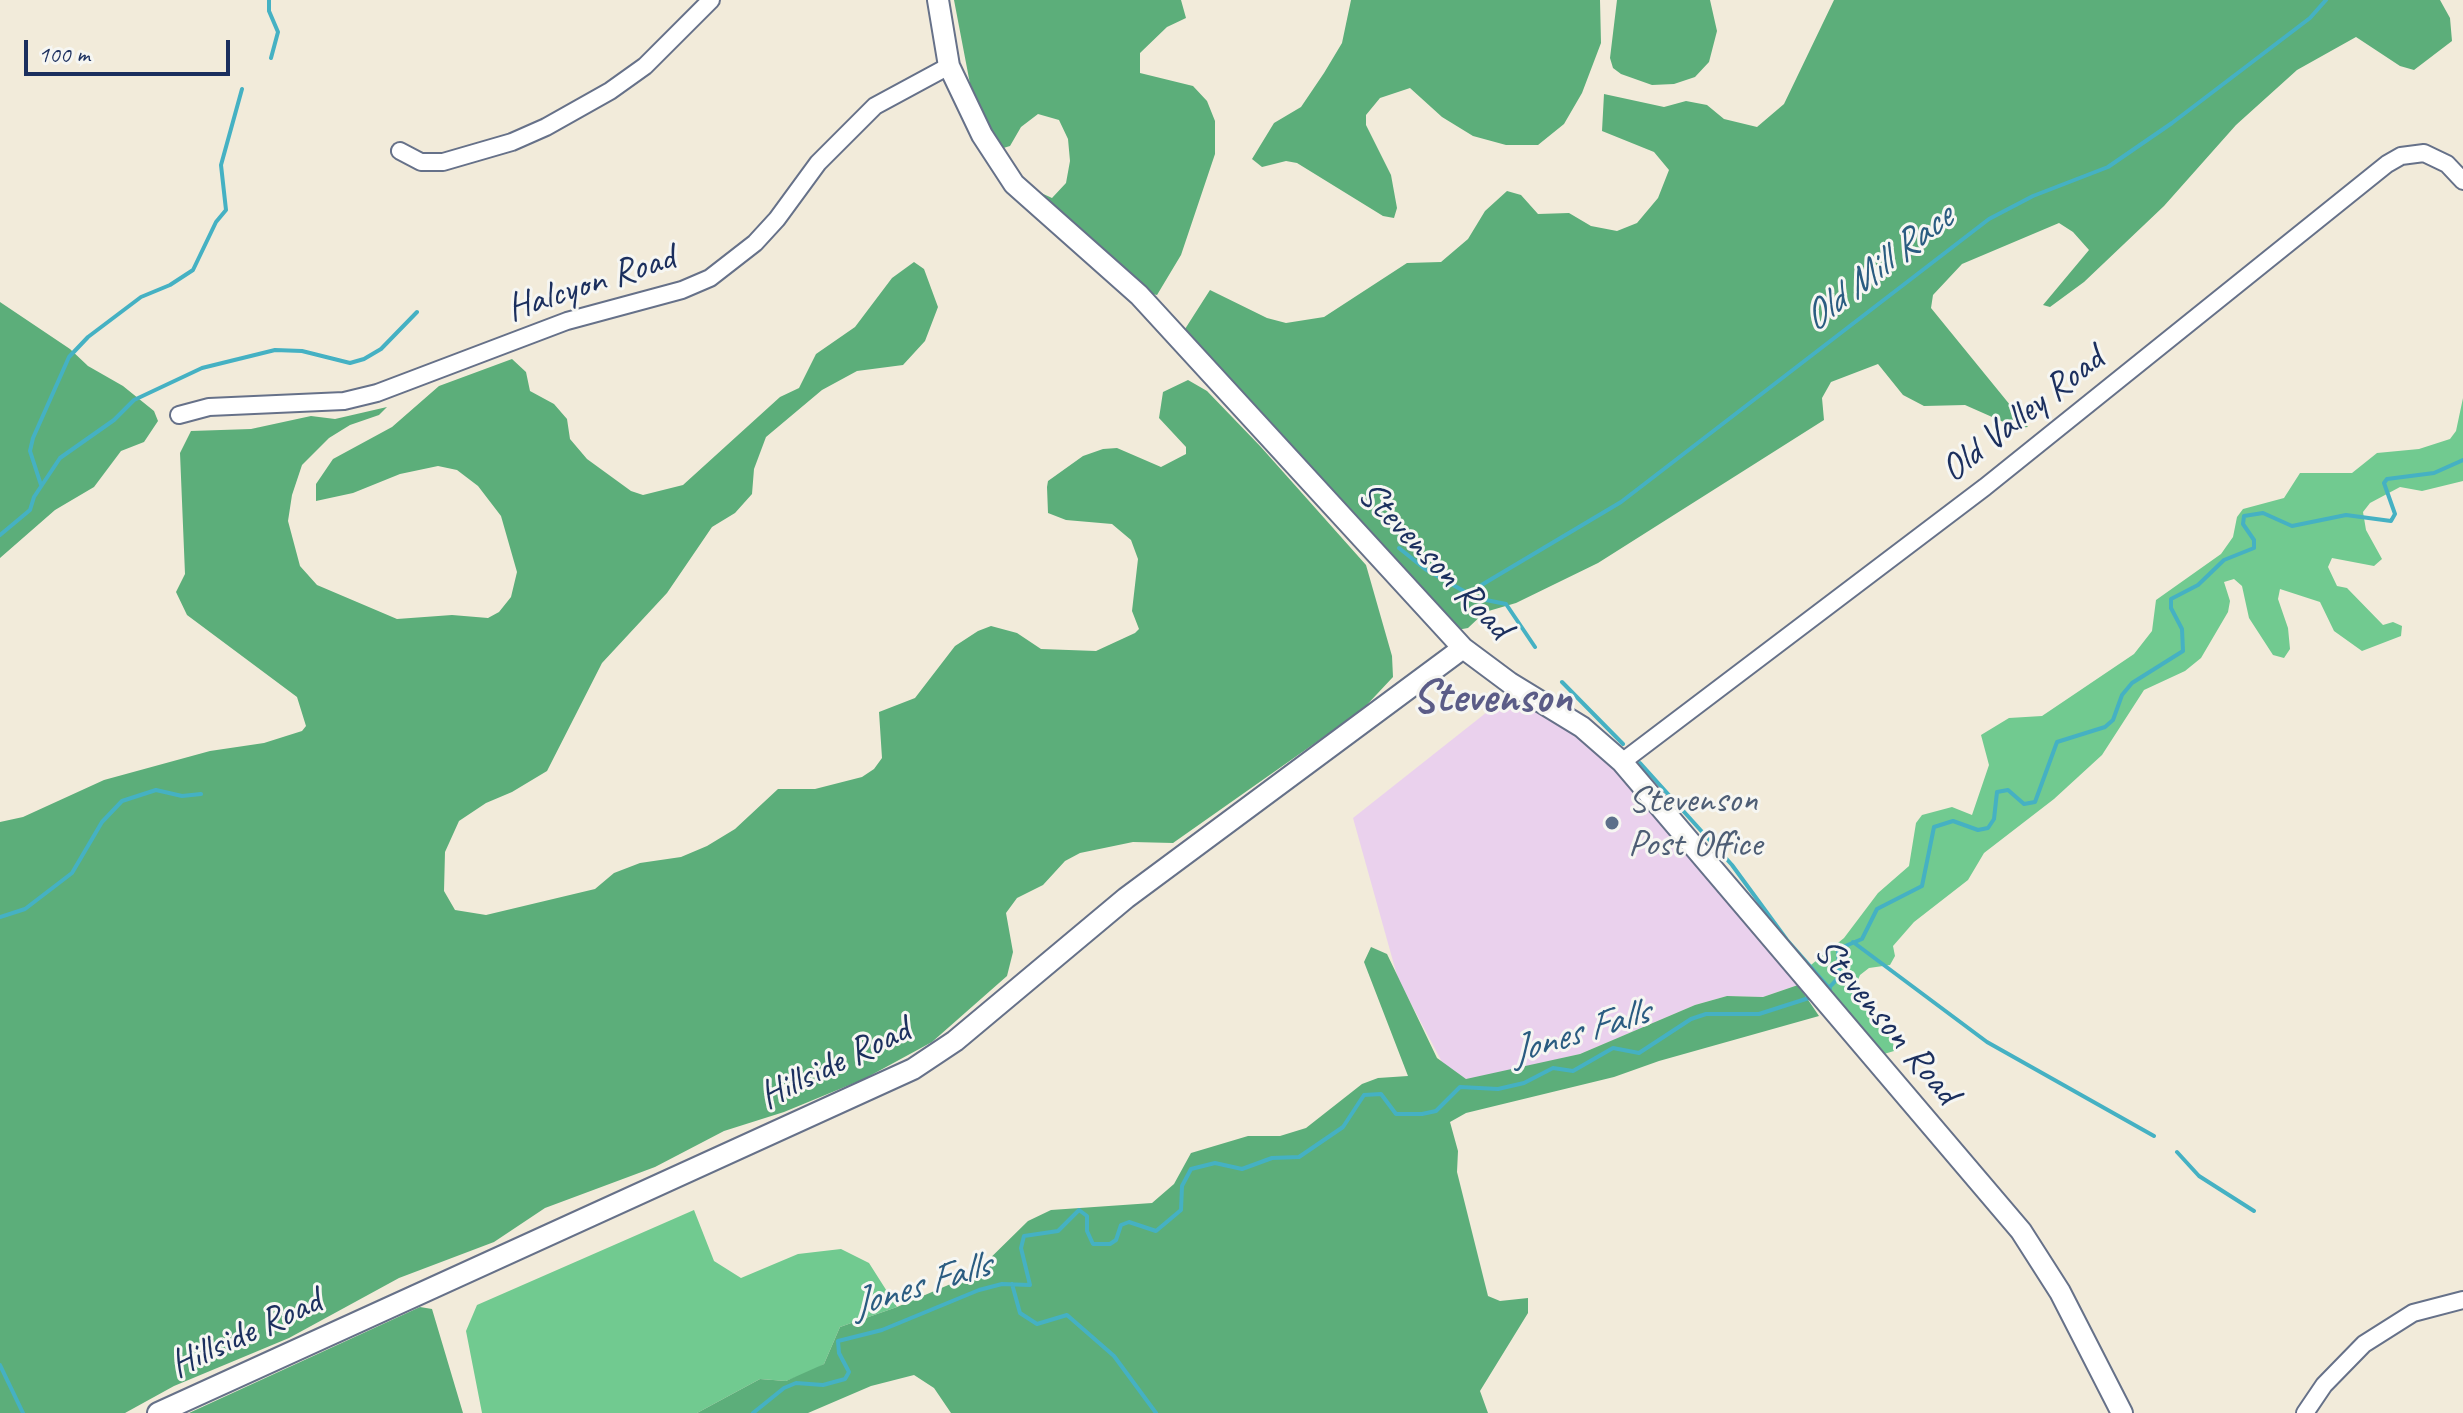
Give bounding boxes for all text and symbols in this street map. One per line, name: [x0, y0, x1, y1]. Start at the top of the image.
scale bar: [28, 24, 234, 74]
text: 100 m: [38, 39, 90, 69]
water label: Old Mill Race: [1793, 195, 1963, 343]
street label: Halcyon Road: [501, 235, 681, 333]
street label: Old Valley Road: [1932, 337, 2114, 493]
street label: Stevenson Road: [1347, 472, 1521, 650]
district label: Stevenson: [1412, 671, 1572, 727]
place label: Stevenson Post Office: [1628, 778, 1762, 868]
marker: Stevenson Post Office: [1603, 814, 1621, 832]
street label: Stevenson Road: [1803, 930, 1969, 1114]
water label: Jones Falls: [1505, 989, 1655, 1077]
street label: Hillside Road: [752, 1008, 918, 1120]
water label: Jones Falls: [846, 1242, 996, 1330]
street label: Hillside Road: [163, 1279, 329, 1389]

